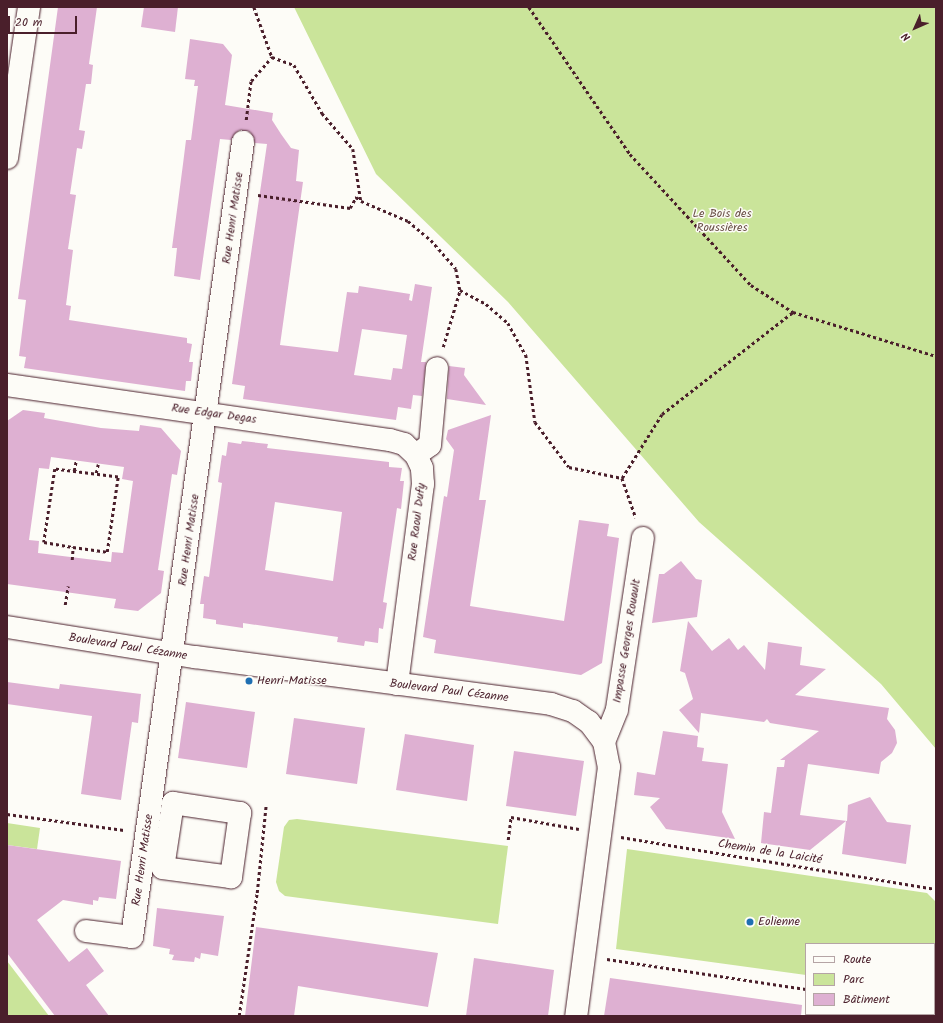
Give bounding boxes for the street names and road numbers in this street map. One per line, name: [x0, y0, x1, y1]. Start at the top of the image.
street label: Rue Henri Matisse: [219, 171, 247, 265]
street label: Rue Edgar Degas: [171, 401, 257, 427]
street label: Rue Raoul Dufy: [405, 482, 429, 562]
street label: Rue Henri Matisse: [175, 493, 203, 587]
street label: Impasse Georges Rouault: [610, 578, 644, 704]
street label: Boulevard Paul Cézanne: [68, 631, 188, 663]
street label: Boulevard Paul Cézanne: [389, 677, 509, 705]
street label: Rue Henri Matisse: [129, 813, 157, 907]
street label: Chemin de la Laicité: [717, 837, 823, 867]

